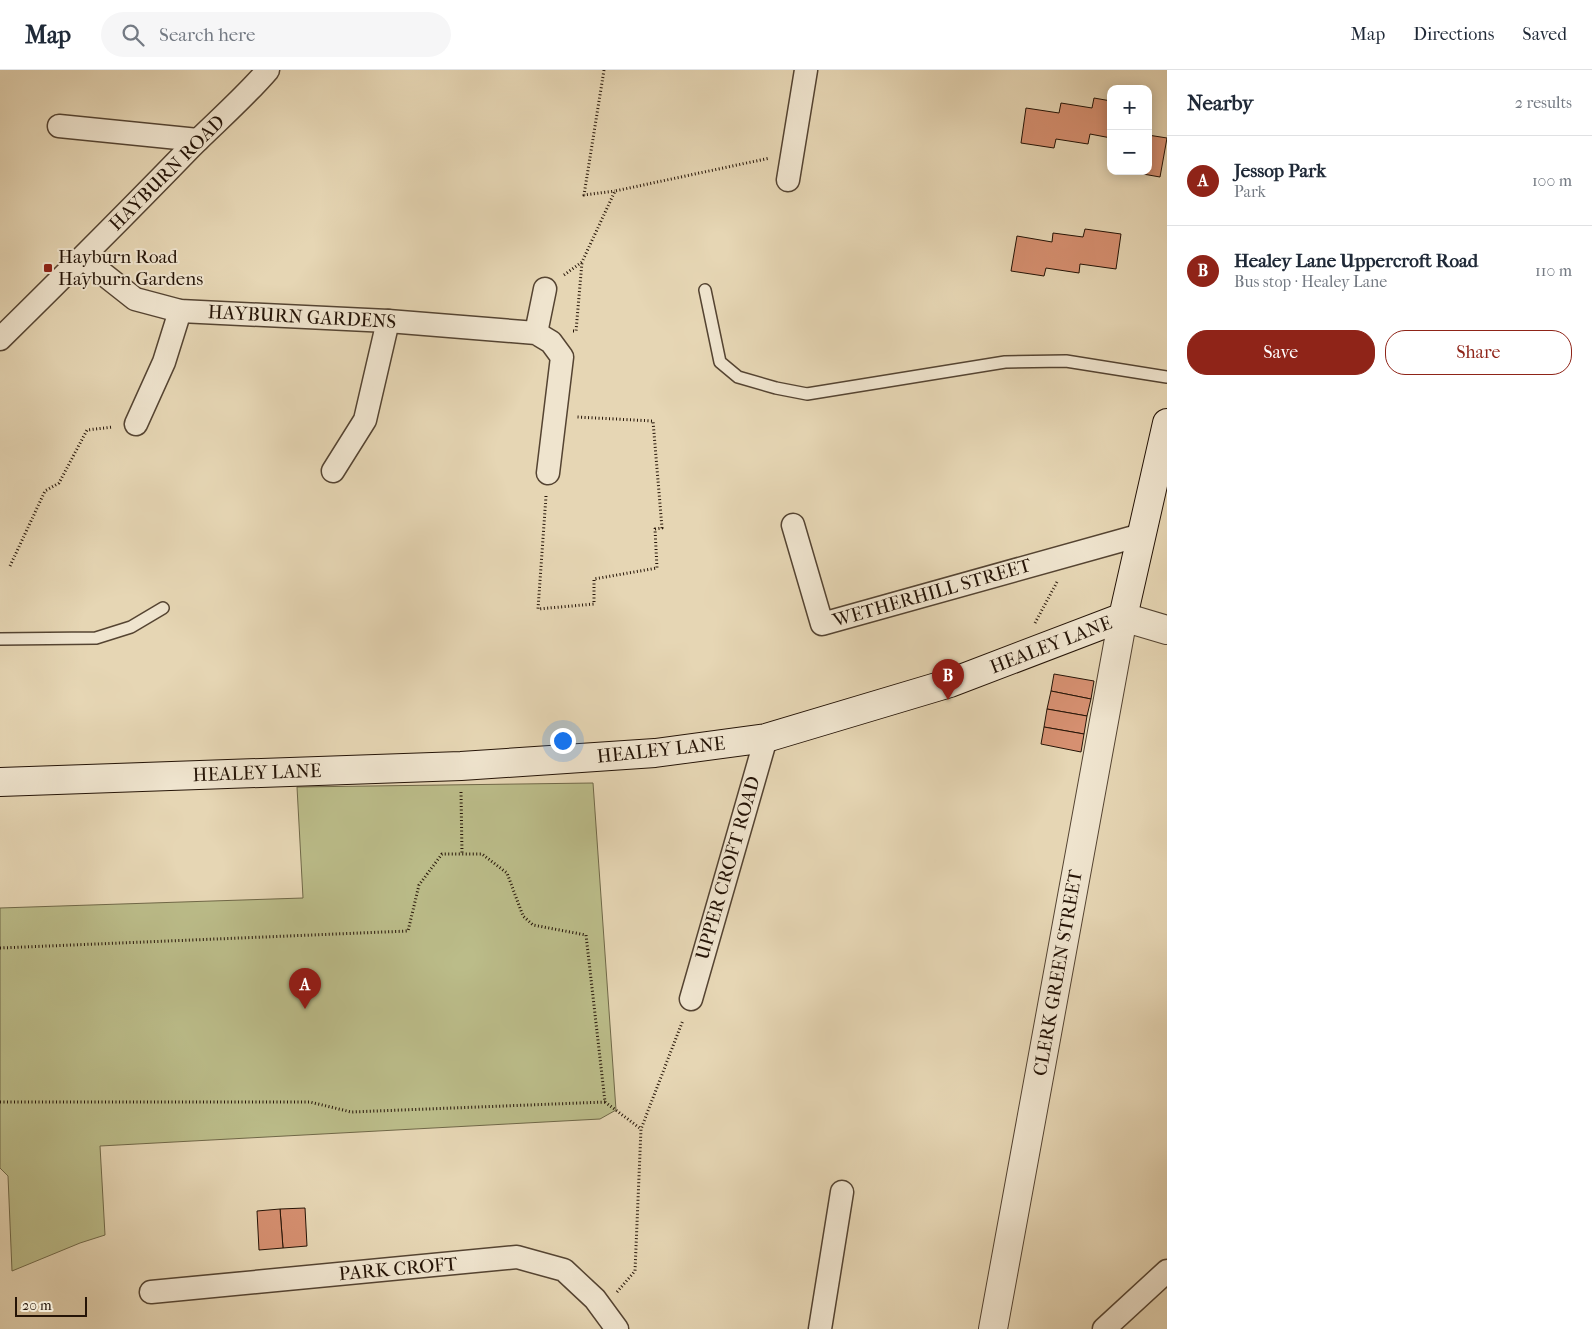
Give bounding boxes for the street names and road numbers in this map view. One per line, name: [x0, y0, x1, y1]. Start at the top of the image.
street label: HAYBURN ROAD: [105, 111, 229, 235]
street label: HAYBURN GARDENS: [207, 301, 397, 333]
street label: WETHERHILL STREET: [829, 554, 1034, 632]
street label: HEALEY LANE: [987, 611, 1116, 678]
street label: HEALEY LANE: [596, 732, 727, 768]
street label: HEALEY LANE: [192, 760, 322, 786]
street label: UPPER CROFT ROAD: [691, 774, 765, 962]
street label: CLERK GREEN STREET: [1029, 868, 1087, 1078]
street label: PARK CROFT: [338, 1253, 458, 1285]

